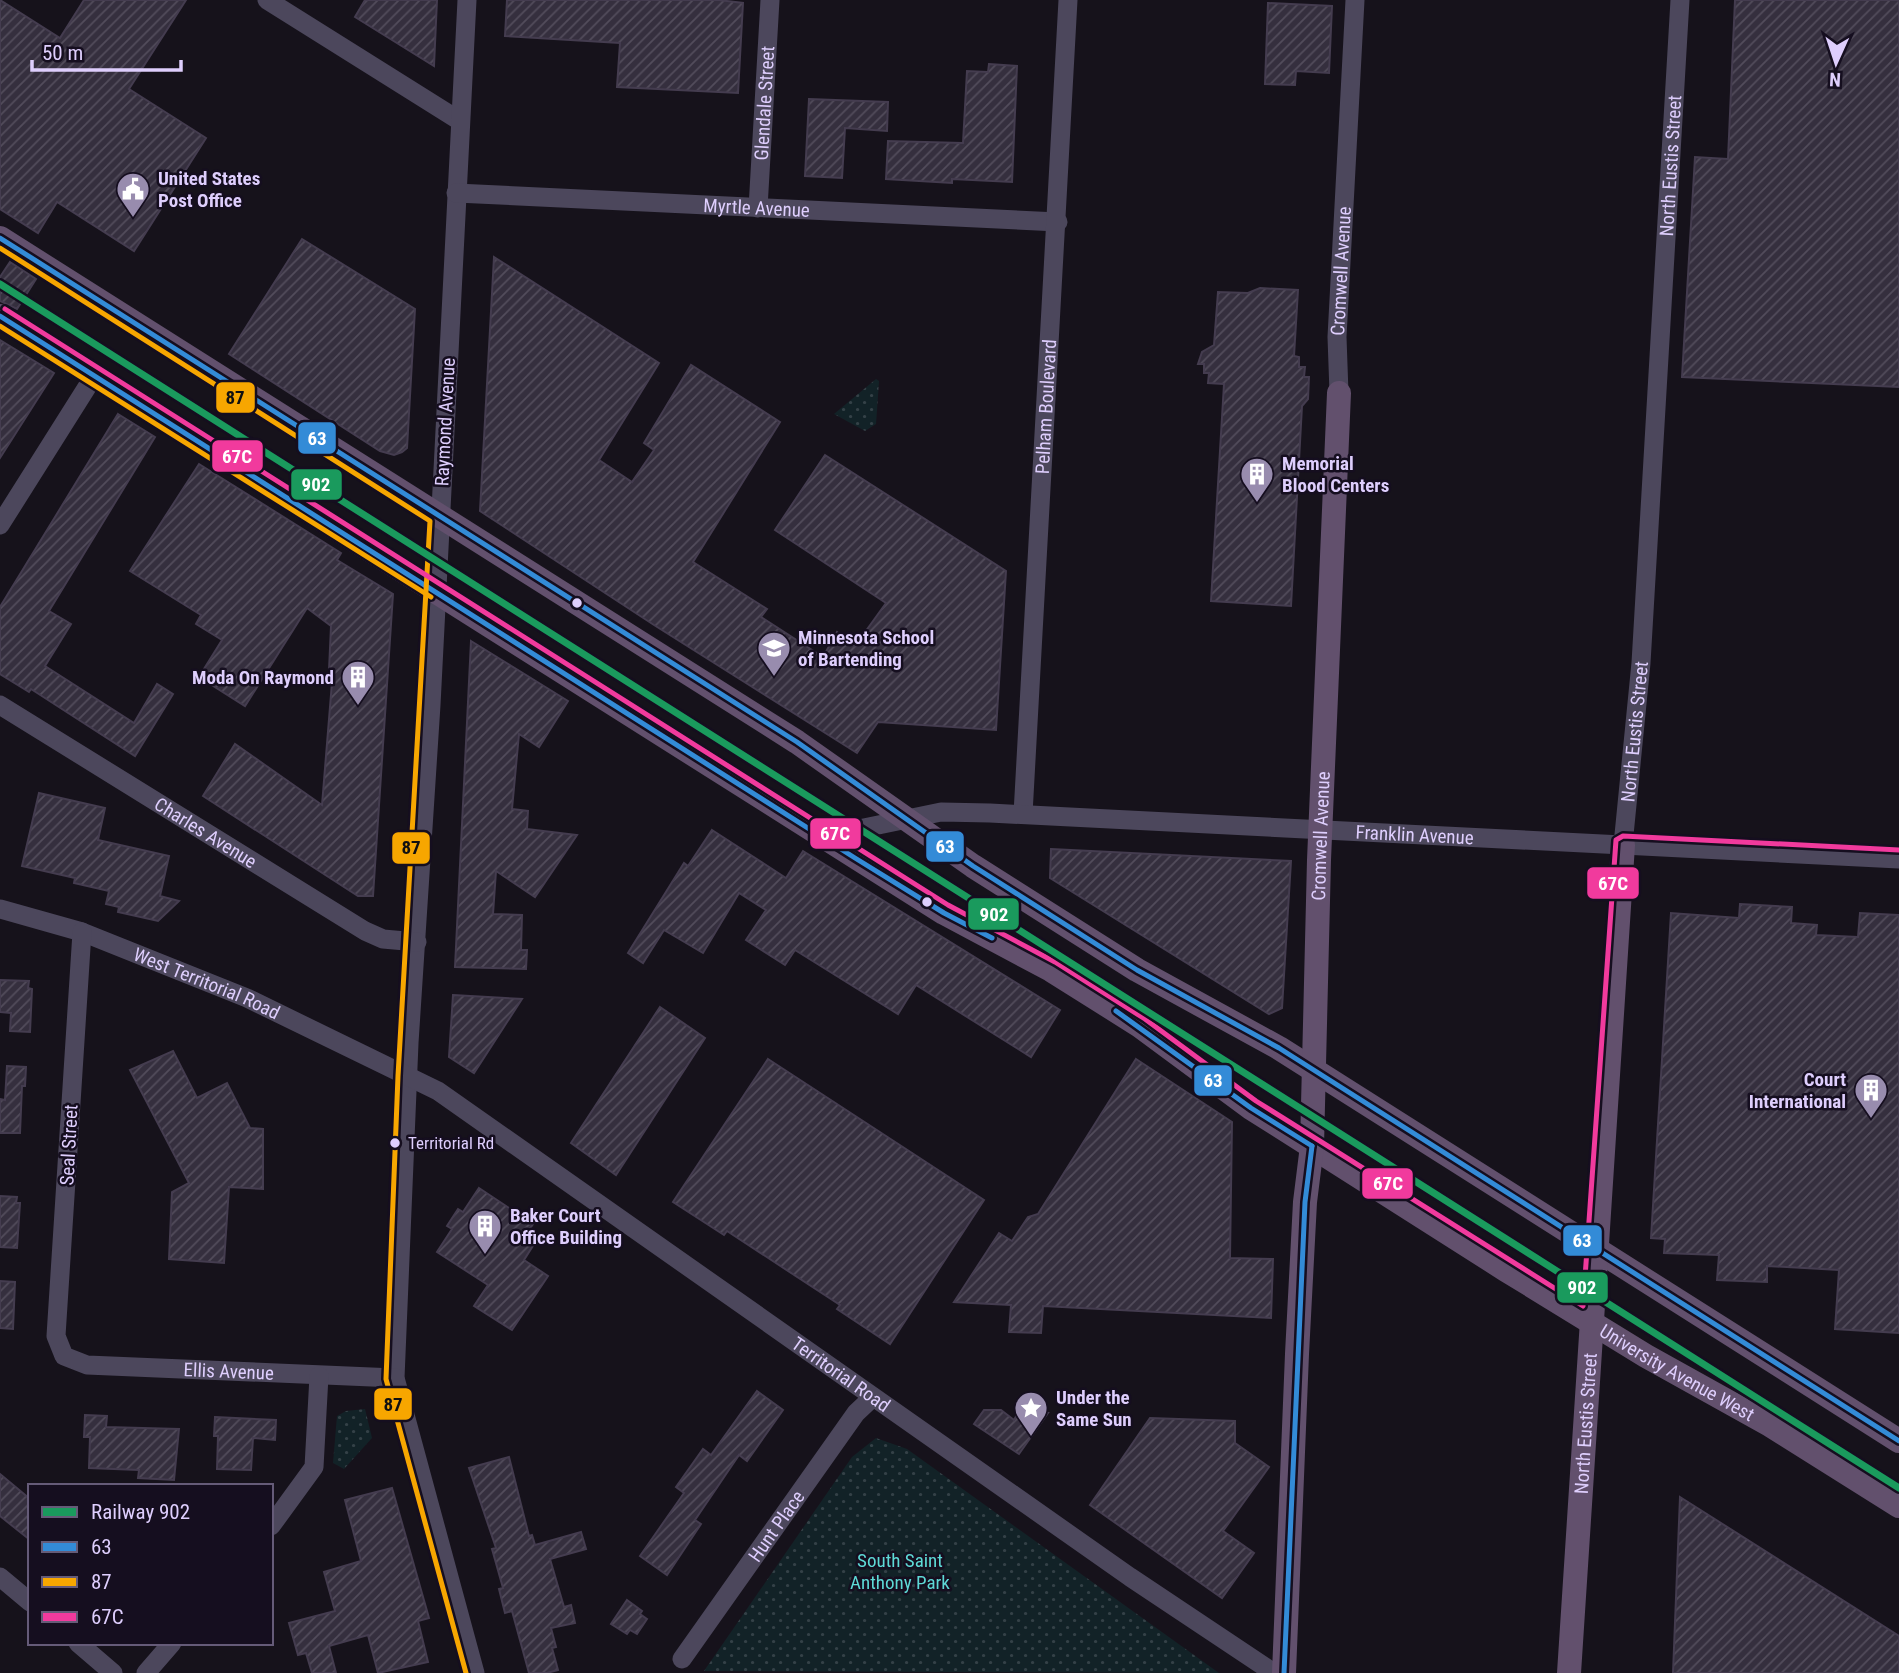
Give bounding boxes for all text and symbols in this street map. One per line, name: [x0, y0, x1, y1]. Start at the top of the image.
scale bar: [32, 28, 180, 72]
north arrow: [1801, 28, 1871, 98]
text: 50 m: [42, 41, 83, 65]
street label: Glendale Street: [749, 45, 779, 161]
text: N: [1829, 68, 1842, 91]
street label: North Eustis Street: [1655, 94, 1686, 237]
place label: United States Post Office: [158, 167, 260, 212]
public building icon: United States Post Office: [114, 170, 152, 219]
street label: Myrtle Avenue: [703, 193, 811, 222]
street label: Cromwell Avenue: [1326, 206, 1355, 336]
street label: Pelham Boulevard: [1030, 339, 1061, 475]
street label: Raymond Avenue: [430, 357, 460, 487]
line badge: 87: [215, 381, 256, 414]
text: 87: [225, 386, 245, 409]
line badge: 63: [297, 421, 337, 455]
text: 63: [307, 427, 327, 450]
line badge: 67C: [211, 439, 264, 473]
text: 67C: [222, 445, 252, 468]
place label: Memorial Blood Centers: [1282, 452, 1389, 497]
building icon: Memorial Blood Centers: [1238, 455, 1276, 504]
line badge: 902: [290, 468, 343, 501]
text: 902: [302, 473, 330, 496]
unlabelled marker: [570, 596, 584, 610]
place label: Minnesota School of Bartending: [798, 626, 934, 671]
school or university icon: Minnesota School of Bartending: [755, 629, 793, 678]
building icon: Moda On Raymond: [339, 658, 377, 707]
street label: North Eustis Street: [1616, 660, 1653, 803]
place label: Moda On Raymond: [192, 666, 334, 689]
street label: Cromwell Avenue: [1307, 771, 1334, 901]
street label: Charles Avenue: [150, 792, 261, 873]
line badge: 67C: [809, 817, 862, 850]
street label: Franklin Avenue: [1355, 820, 1474, 849]
text: 67C: [820, 822, 850, 845]
line badge: 63: [925, 830, 965, 863]
line badge: 87: [391, 831, 431, 865]
text: 63: [935, 835, 955, 858]
text: 87: [401, 836, 421, 859]
line badge: 67C: [1586, 866, 1640, 900]
text: 67C: [1598, 872, 1628, 895]
unlabelled marker: [920, 895, 934, 909]
line badge: 902: [967, 897, 1020, 931]
text: 902: [980, 903, 1008, 926]
street label: West Territorial Road: [130, 942, 284, 1024]
line badge: 63: [1193, 1064, 1233, 1097]
place label: Court International: [1749, 1068, 1846, 1113]
text: 63: [1203, 1069, 1223, 1092]
building icon: Court International: [1852, 1071, 1890, 1120]
street label: Seal Street: [55, 1104, 83, 1186]
place label: Territorial Rd: [408, 1133, 494, 1153]
marker: Territorial Rd: [388, 1136, 402, 1150]
line badge: 67C: [1361, 1167, 1414, 1200]
text: 67C: [1373, 1172, 1403, 1195]
place label: Baker Court Office Building: [510, 1204, 622, 1249]
building icon: Baker Court Office Building: [466, 1207, 504, 1256]
line badge: 63: [1562, 1224, 1603, 1257]
text: 63: [1572, 1229, 1592, 1252]
line badge: 902: [1556, 1271, 1609, 1304]
text: 902: [1568, 1276, 1596, 1299]
street label: University Avenue West: [1596, 1319, 1759, 1426]
street label: Territorial Road: [787, 1332, 895, 1417]
street label: North Eustis Street: [1569, 1352, 1601, 1495]
street label: Ellis Avenue: [183, 1358, 275, 1384]
place label: Under the Same Sun: [1056, 1386, 1132, 1431]
line badge: 87: [373, 1387, 413, 1421]
place icon: Under the Same Sun: [1012, 1389, 1050, 1438]
text: 87: [383, 1393, 403, 1416]
legend: [28, 1484, 273, 1645]
street label: Hunt Place: [743, 1486, 809, 1566]
text: Railway 902: [91, 1500, 190, 1524]
text: 63: [91, 1535, 112, 1559]
park label: South Saint Anthony Park: [850, 1549, 950, 1594]
text: 87: [91, 1570, 112, 1594]
text: 67C: [91, 1605, 124, 1629]

